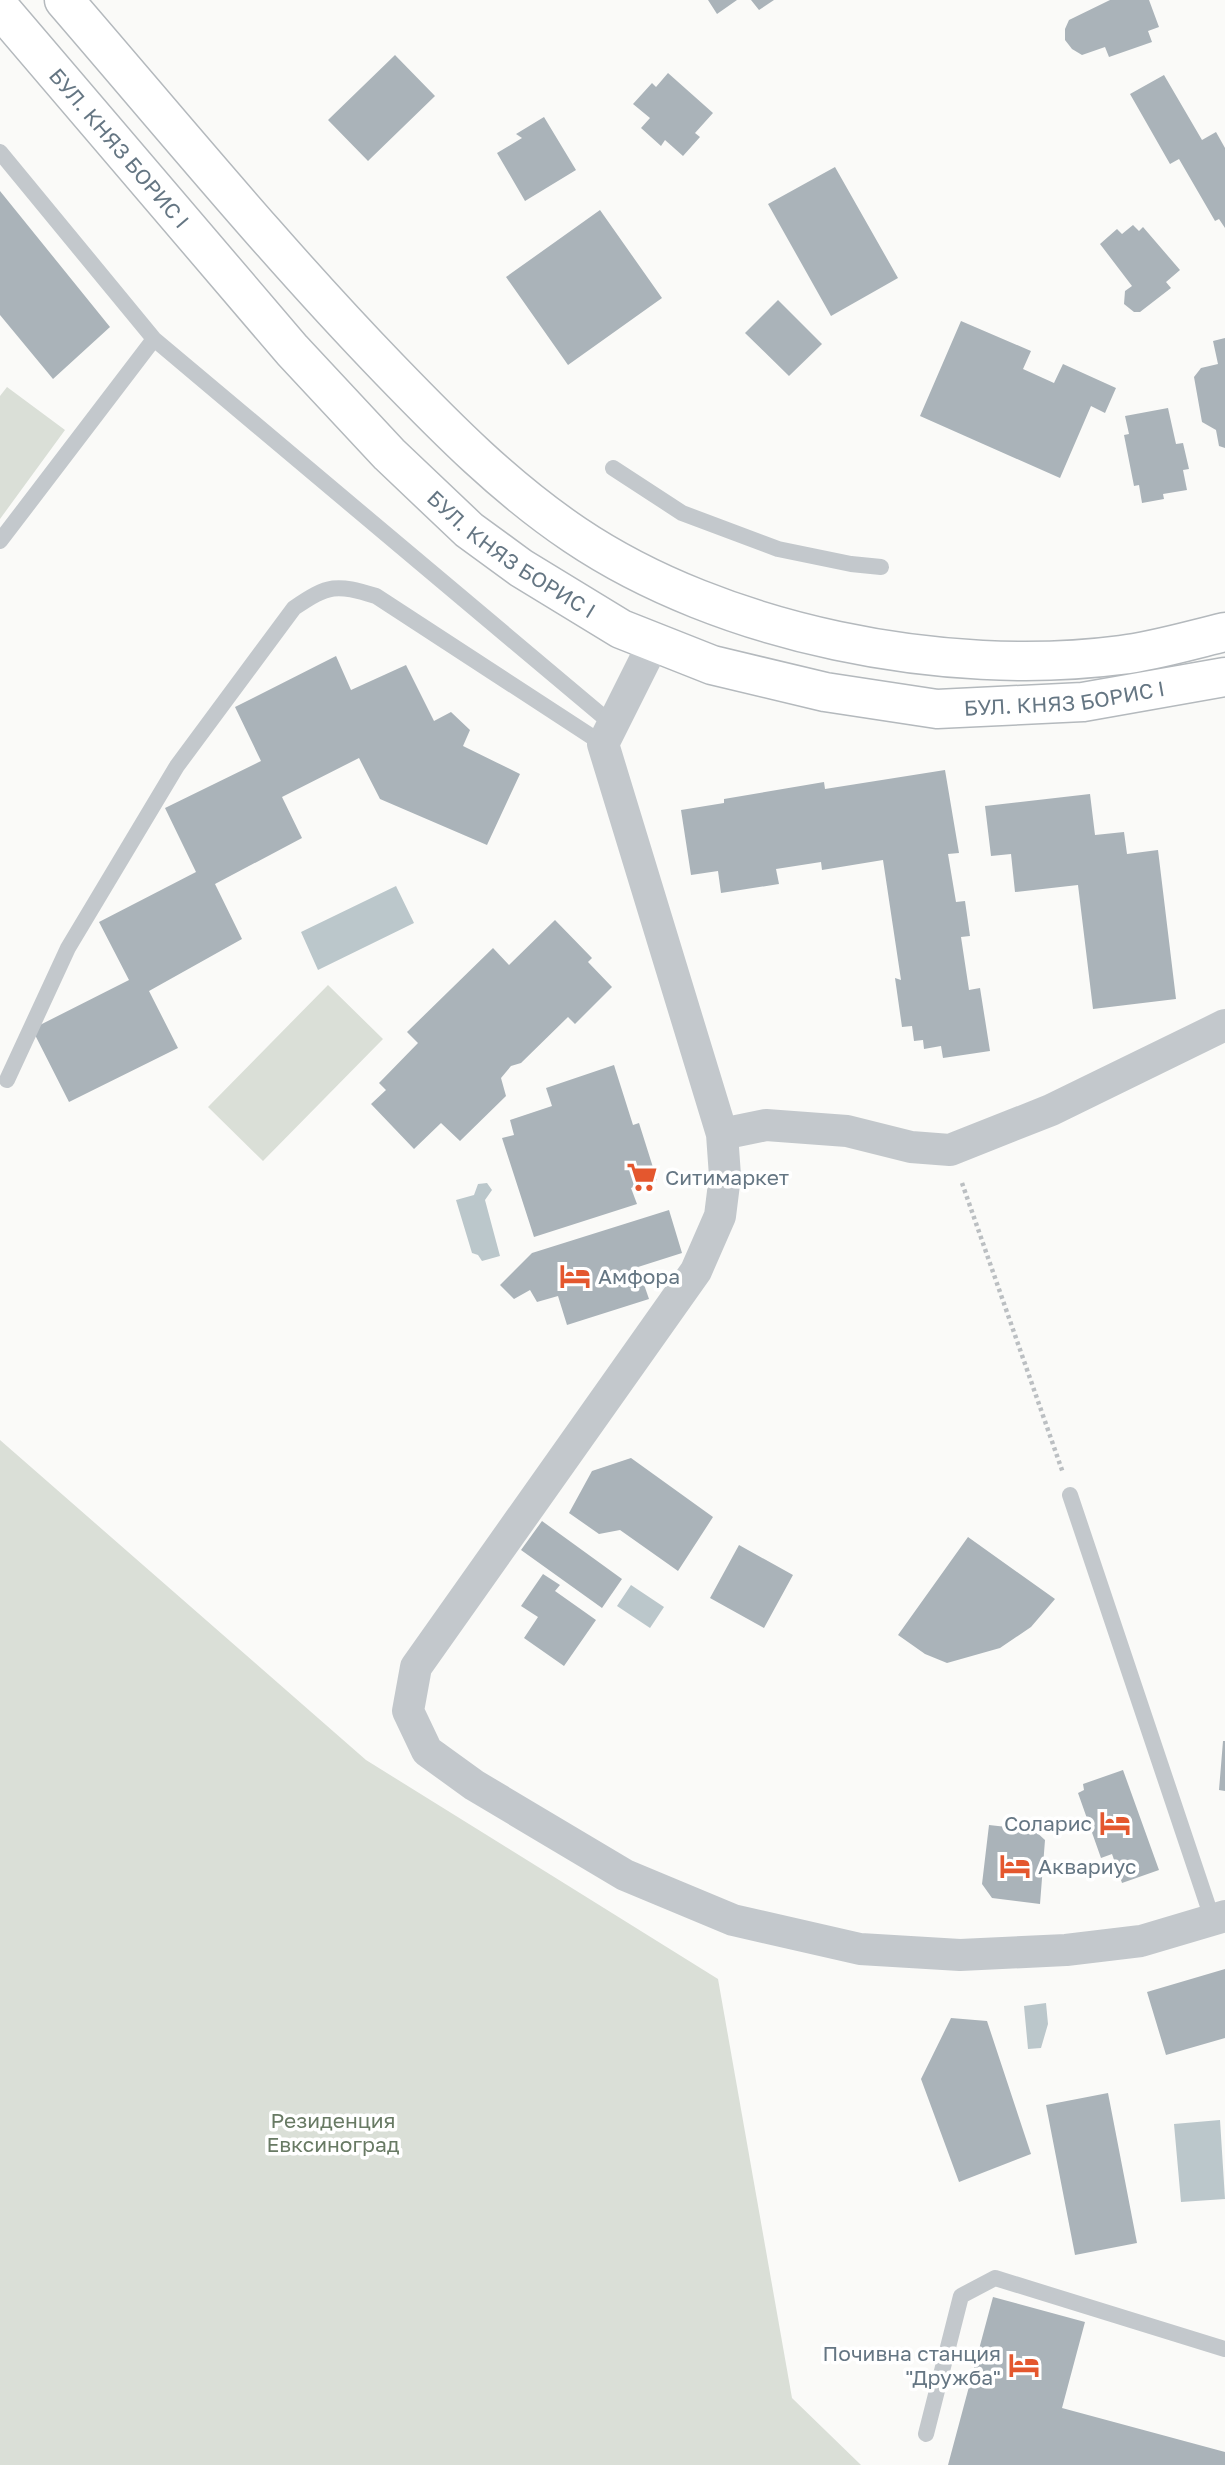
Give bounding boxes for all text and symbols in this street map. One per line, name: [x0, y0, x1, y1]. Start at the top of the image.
street label: БУЛ. КНЯЗ БОРИС I: [44, 63, 195, 233]
street label: БУЛ. КНЯЗ БОРИС I: [422, 485, 601, 624]
street label: БУЛ. КНЯЗ БОРИС I: [963, 675, 1167, 721]
supermarket icon: Ситимаркет: [625, 1160, 659, 1194]
place label: Ситимаркет: [665, 1164, 789, 1190]
hotel icon: Амфора: [558, 1259, 592, 1293]
place label: Амфора: [598, 1263, 680, 1289]
hotel icon: Соларис: [1098, 1806, 1132, 1840]
place label: Соларис: [1004, 1810, 1092, 1836]
hotel icon: Аквариус: [998, 1849, 1032, 1883]
place label: Аквариус: [1038, 1853, 1136, 1879]
park label: Резиденция Евксиноград: [266, 2107, 400, 2157]
place label: Почивна станция "Дружба": [823, 2340, 1001, 2390]
hotel icon: Почивна станция "Дружба": [1007, 2348, 1041, 2382]

